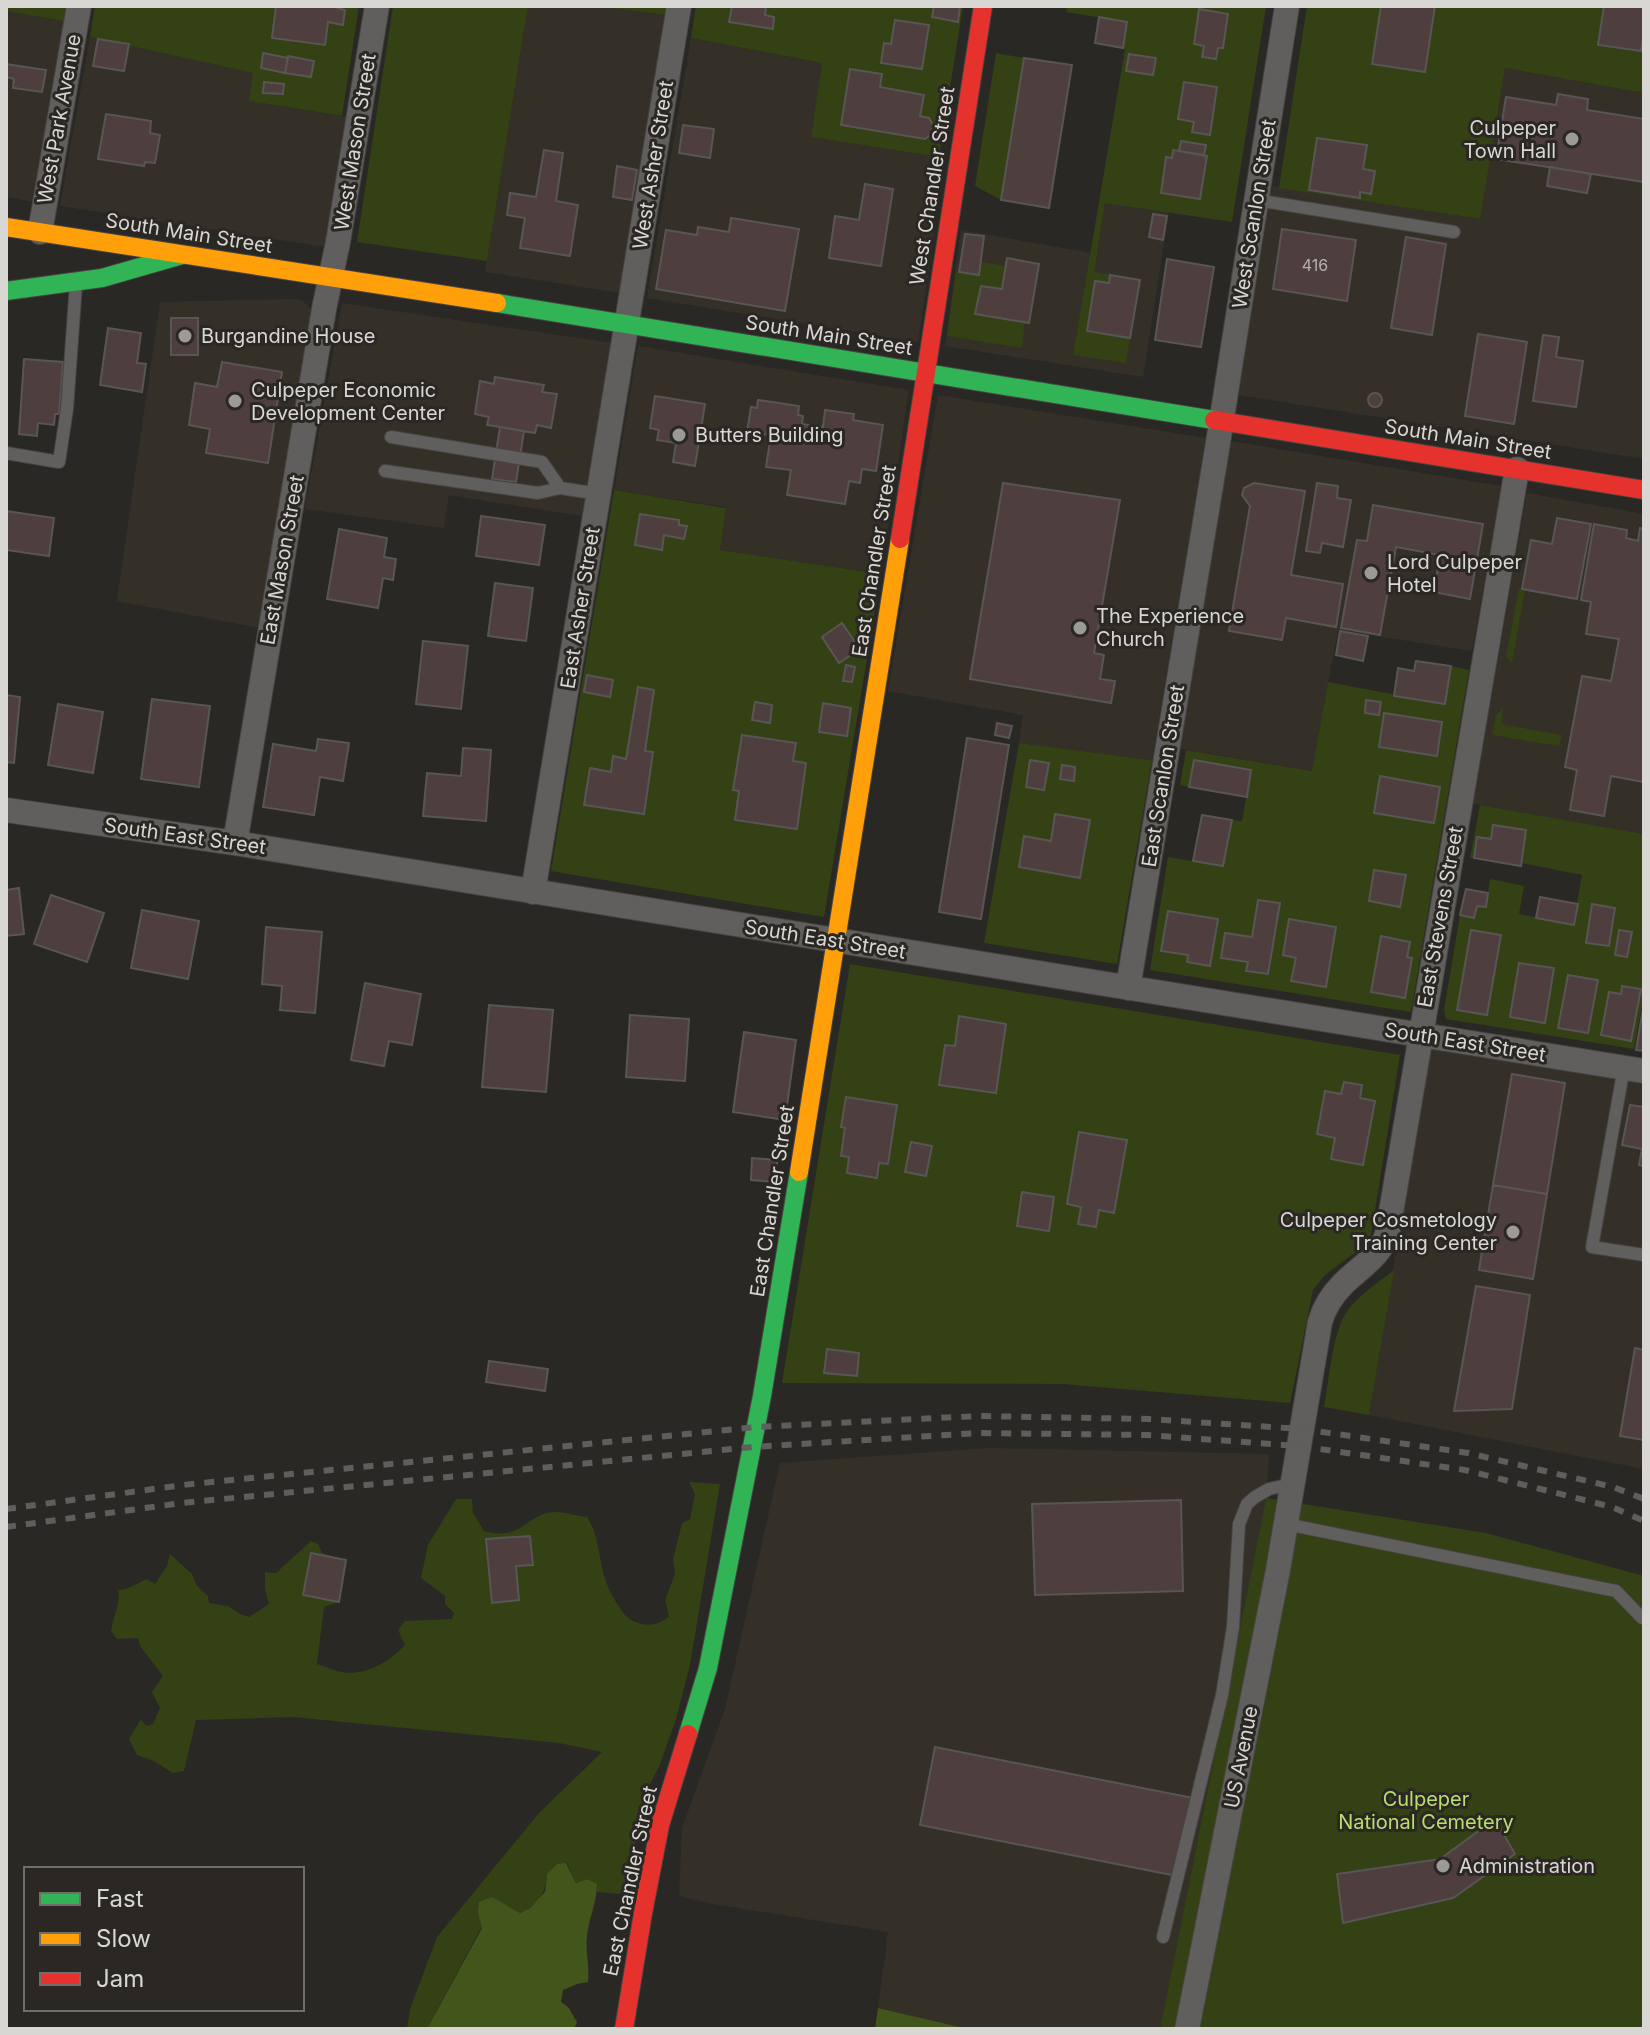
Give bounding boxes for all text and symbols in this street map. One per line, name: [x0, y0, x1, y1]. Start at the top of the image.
street label: West Park Avenue: [32, 32, 86, 206]
street label: West Mason Street: [329, 51, 381, 232]
street label: West Asher Street: [628, 78, 678, 251]
street label: West Chandler Street: [904, 84, 960, 287]
place label: Culpeper Town Hall: [1463, 116, 1556, 163]
street label: West Scanlon Street: [1227, 117, 1281, 310]
marker: Culpeper Town Hall: [1563, 130, 1581, 148]
street label: South Main Street: [104, 208, 275, 258]
house number: 416: [1302, 255, 1328, 275]
street label: South Main Street: [744, 310, 915, 360]
place label: Burgandine House: [201, 324, 376, 348]
marker: Burgandine House: [176, 327, 194, 345]
place label: Culpeper Economic Development Center: [251, 378, 446, 425]
marker: Culpeper Economic Development Center: [226, 392, 244, 410]
street label: South Main Street: [1383, 414, 1554, 464]
place label: Butters Building: [695, 423, 843, 447]
marker: Butters Building: [670, 426, 688, 444]
street label: East Chandler Street: [847, 463, 901, 659]
street label: East Mason Street: [255, 473, 309, 647]
street label: East Asher Street: [555, 525, 605, 691]
place label: Lord Culpeper Hotel: [1387, 550, 1522, 597]
marker: Lord Culpeper Hotel: [1362, 564, 1380, 582]
place label: The Experience Church: [1096, 604, 1244, 651]
marker: The Experience Church: [1071, 619, 1089, 637]
street label: East Scanlon Street: [1137, 683, 1189, 869]
street label: South East Street: [103, 813, 268, 859]
street label: East Stevens Street: [1412, 824, 1468, 1009]
street label: South East Street: [743, 914, 908, 964]
street label: South East Street: [1383, 1017, 1548, 1067]
street label: East Chandler Street: [745, 1103, 799, 1299]
place label: Culpeper Cosmetology Training Center: [1280, 1208, 1497, 1255]
marker: Culpeper Cosmetology Training Center: [1504, 1223, 1522, 1241]
street label: US Avenue: [1219, 1704, 1263, 1810]
street label: East Chandler Street: [598, 1783, 662, 1978]
park label: Culpeper National Cemetery: [1338, 1787, 1514, 1834]
place label: Administration: [1459, 1854, 1595, 1878]
marker: Administration: [1434, 1857, 1452, 1875]
legend: [24, 1867, 304, 2011]
text: Fast: [96, 1884, 144, 1913]
text: Slow: [96, 1924, 151, 1953]
text: Jam: [96, 1964, 144, 1993]

